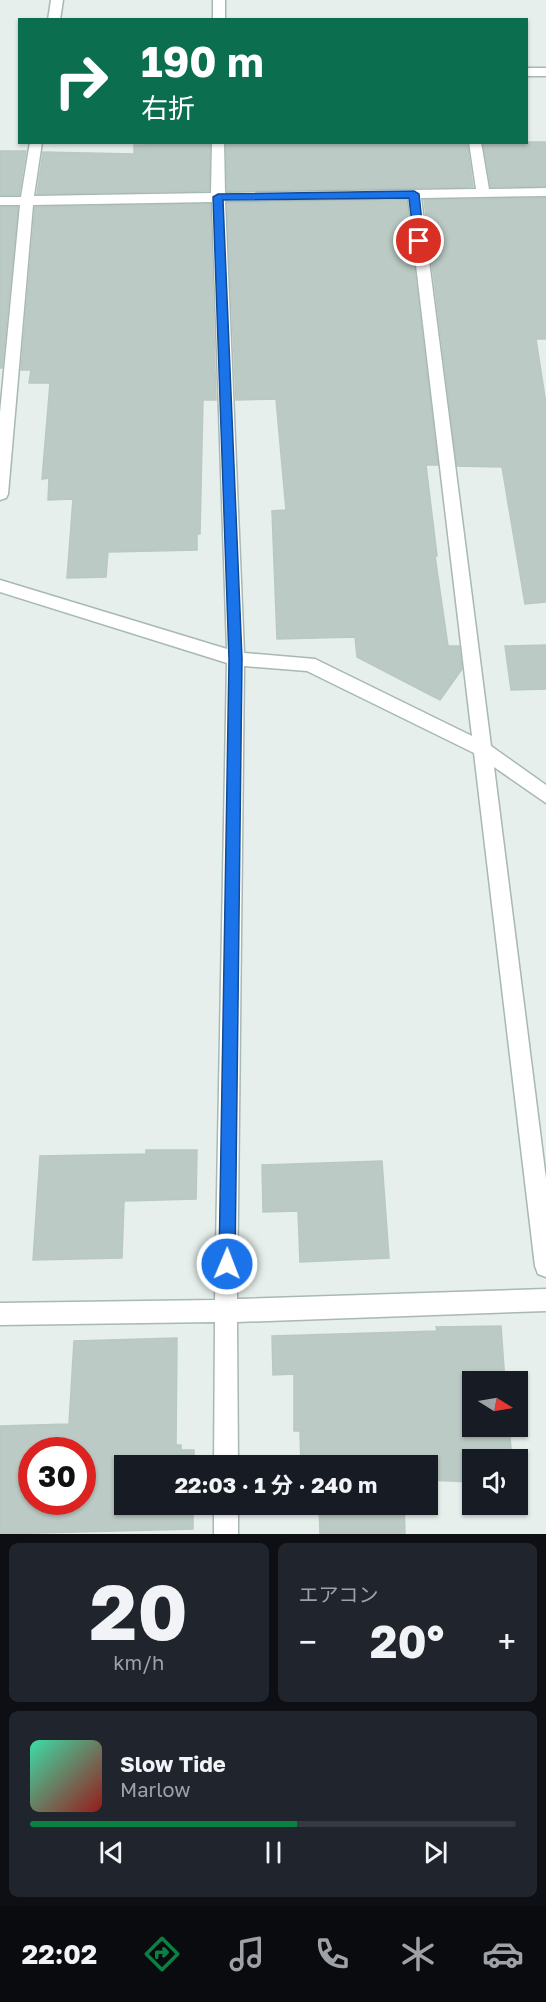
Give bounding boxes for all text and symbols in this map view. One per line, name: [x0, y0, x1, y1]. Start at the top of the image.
text: 190 m: [141, 36, 264, 86]
icon: right: [42, 42, 120, 120]
text: 右折: [141, 92, 195, 124]
pin: [393, 215, 444, 266]
icon: arrive: [402, 224, 435, 257]
position arrow: [195, 1232, 259, 1296]
north arrow: [462, 1371, 528, 1437]
map controls: [462, 1371, 528, 1515]
speed limit sign: 30: [18, 1437, 96, 1515]
button: sound: [462, 1449, 528, 1515]
text: 22:03 · 1 分 · 240 m: [175, 1471, 377, 1498]
text: 20: [90, 1564, 188, 1657]
text: エアコン: [299, 1582, 379, 1606]
text: 20°: [370, 1614, 444, 1668]
text: −: [299, 1622, 317, 1661]
text: +: [498, 1622, 516, 1661]
text: km/h: [113, 1650, 164, 1674]
text: Slow Tide: [120, 1750, 226, 1777]
text: Marlow: [120, 1777, 191, 1801]
icon: previous: [95, 1836, 128, 1869]
icon: pause: [257, 1836, 290, 1869]
icon: next: [419, 1836, 452, 1869]
icon: directions: [141, 1933, 183, 1975]
icon: music: [226, 1933, 268, 1975]
icon: phone: [311, 1933, 353, 1975]
icon: climate: [397, 1933, 439, 1975]
icon: car: [482, 1933, 524, 1975]
text: 22:02: [22, 1938, 97, 1970]

